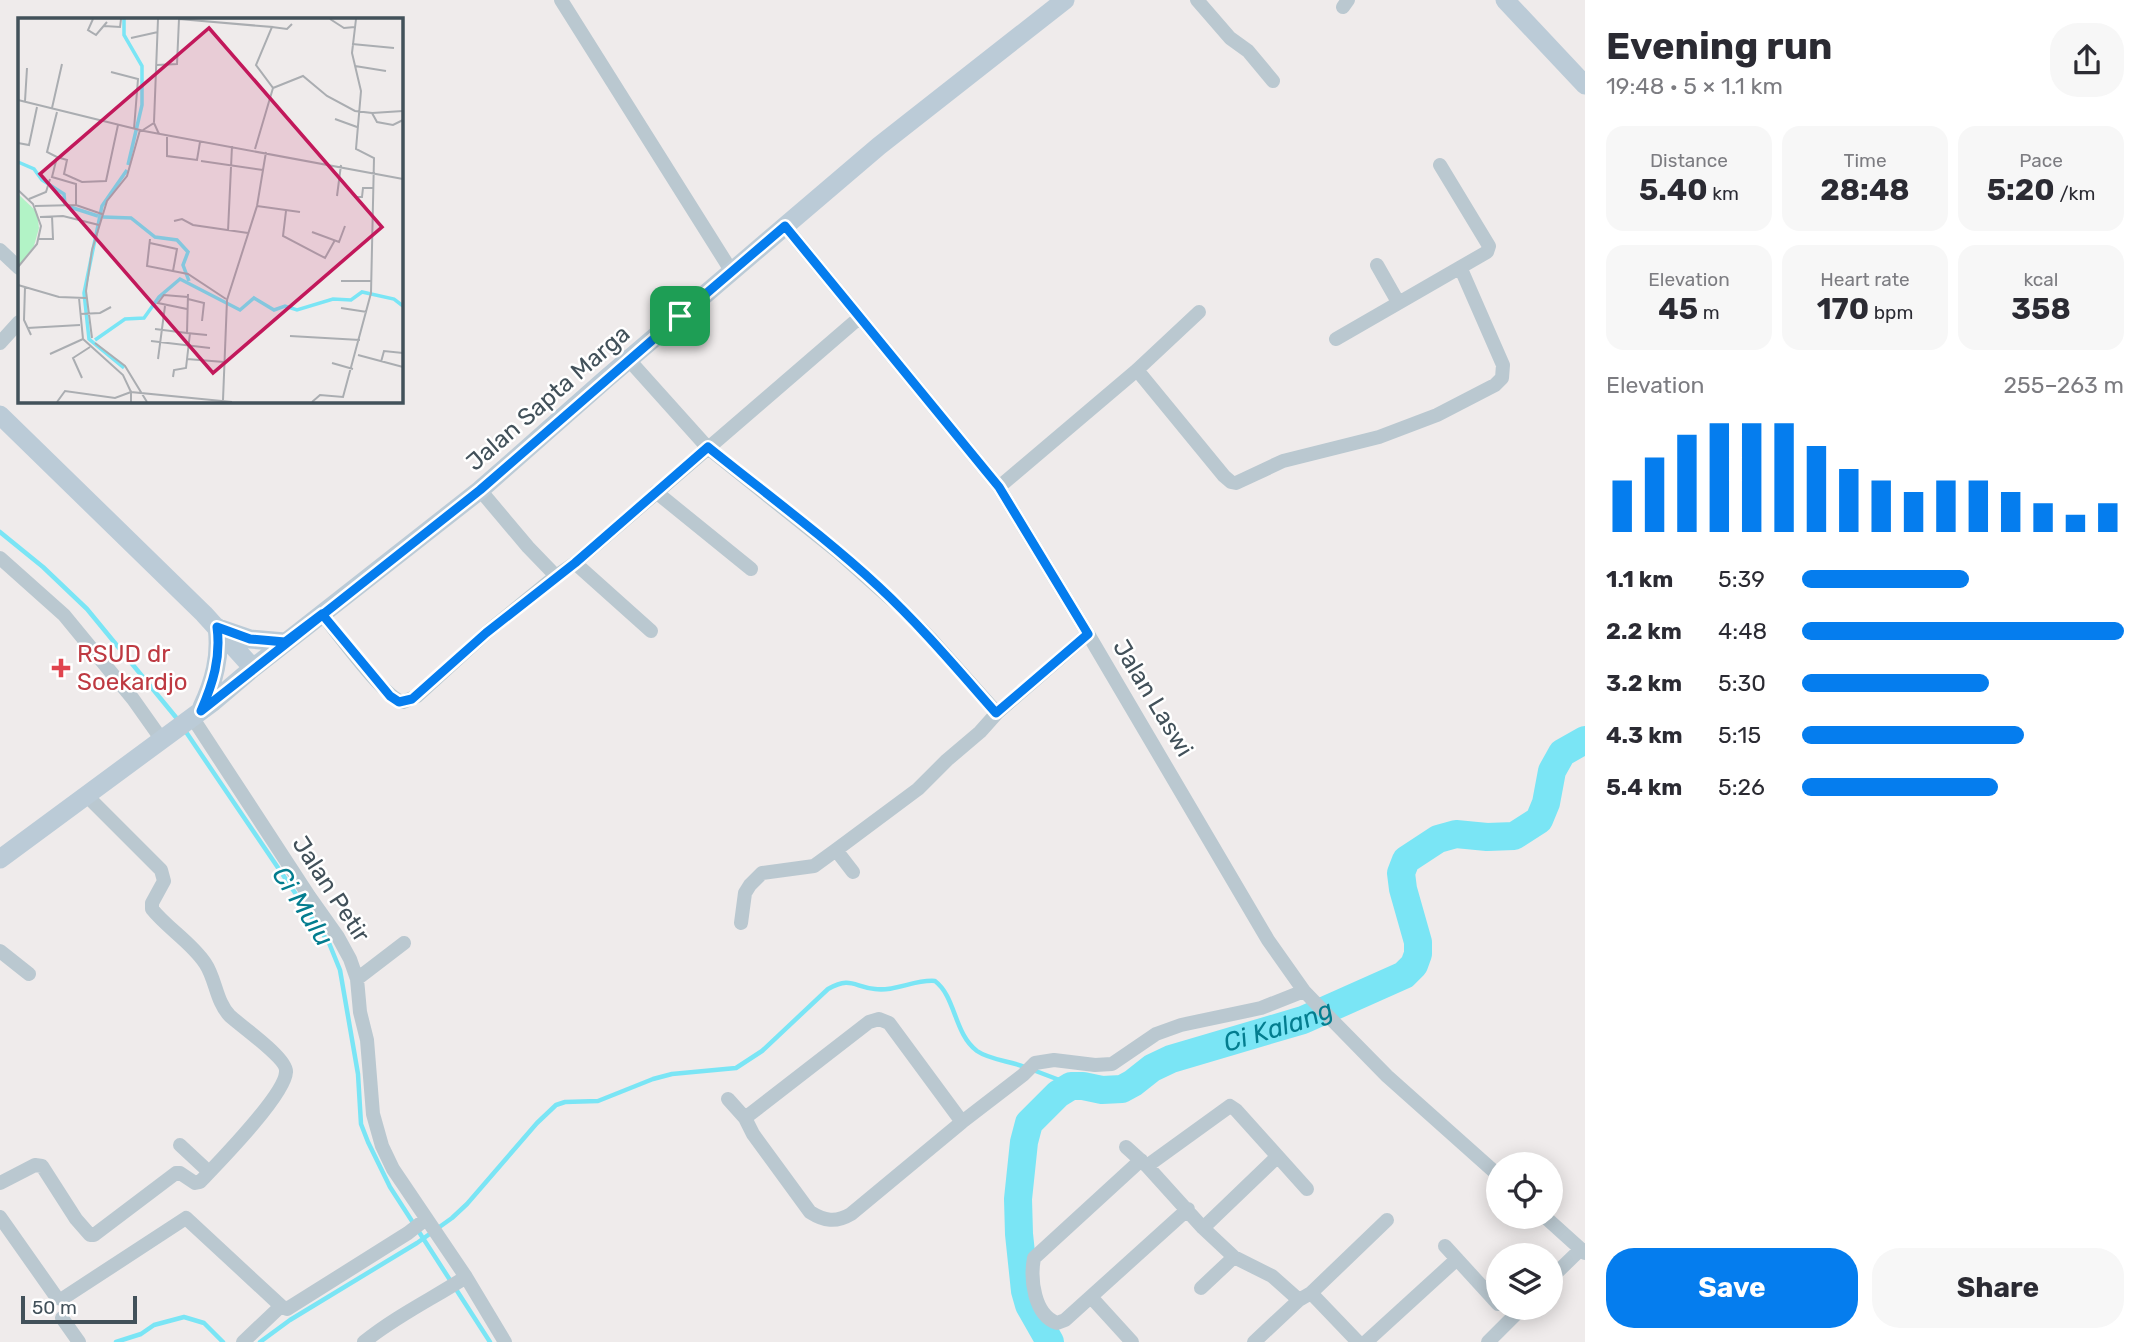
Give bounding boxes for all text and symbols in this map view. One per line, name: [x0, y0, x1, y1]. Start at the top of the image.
inset map: [18, 18, 402, 402]
text: Evening run: [1606, 23, 1832, 69]
button: share: [2050, 23, 2124, 97]
text: 19:48 · 5 × 1.1 km: [1606, 72, 1783, 100]
text: Distance: [1650, 149, 1728, 172]
text: Time: [1843, 149, 1887, 172]
text: Pace: [2019, 149, 2063, 172]
text: 5.40: [1639, 172, 1708, 208]
text: 28:48: [1820, 172, 1910, 208]
text: 5:20: [1987, 172, 2055, 208]
text: km: [1708, 182, 1739, 205]
text: /km: [2055, 182, 2095, 205]
text: Elevation: [1648, 268, 1730, 291]
text: Heart rate: [1820, 268, 1910, 291]
text: kcal: [2024, 268, 2058, 291]
pin: [650, 286, 710, 346]
text: 45: [1658, 291, 1698, 327]
text: 170: [1817, 291, 1869, 327]
text: 358: [2011, 291, 2071, 327]
icon: arrive: [661, 297, 699, 335]
text: m: [1698, 301, 1720, 324]
text: bpm: [1869, 301, 1913, 324]
street label: Jalan Sapta Marga: [461, 319, 635, 477]
text: Elevation: [1606, 371, 1705, 399]
text: 255–263 m: [2004, 371, 2124, 399]
text: 1.1 km: [1606, 565, 1673, 593]
text: 5:39: [1718, 565, 1765, 593]
text: 2.2 km: [1606, 617, 1682, 645]
text: 4:48: [1718, 617, 1767, 645]
street label: Jalan Laswi: [1107, 634, 1199, 762]
place label: RSUD dr Soekardjo: [77, 640, 188, 696]
marker: RSUD dr Soekardjo: [51, 658, 71, 678]
text: 3.2 km: [1606, 669, 1682, 697]
text: 5:30: [1718, 669, 1766, 697]
text: 4.3 km: [1606, 721, 1683, 749]
text: 5:15: [1718, 721, 1761, 749]
text: 5.4 km: [1606, 773, 1682, 801]
text: 5:26: [1718, 773, 1765, 801]
street label: Jalan Petir: [286, 831, 376, 947]
water label: Ci Mulu: [265, 861, 340, 952]
water label: Ci Kalang: [1220, 994, 1338, 1059]
map controls: [1486, 1152, 1563, 1320]
button: locate: [1486, 1152, 1563, 1229]
button: layers: [1486, 1243, 1563, 1320]
button: Save: [1606, 1248, 1858, 1328]
button: Share: [1872, 1248, 2124, 1328]
scale bar: [21, 1293, 136, 1325]
text: 50 m: [32, 1296, 77, 1319]

